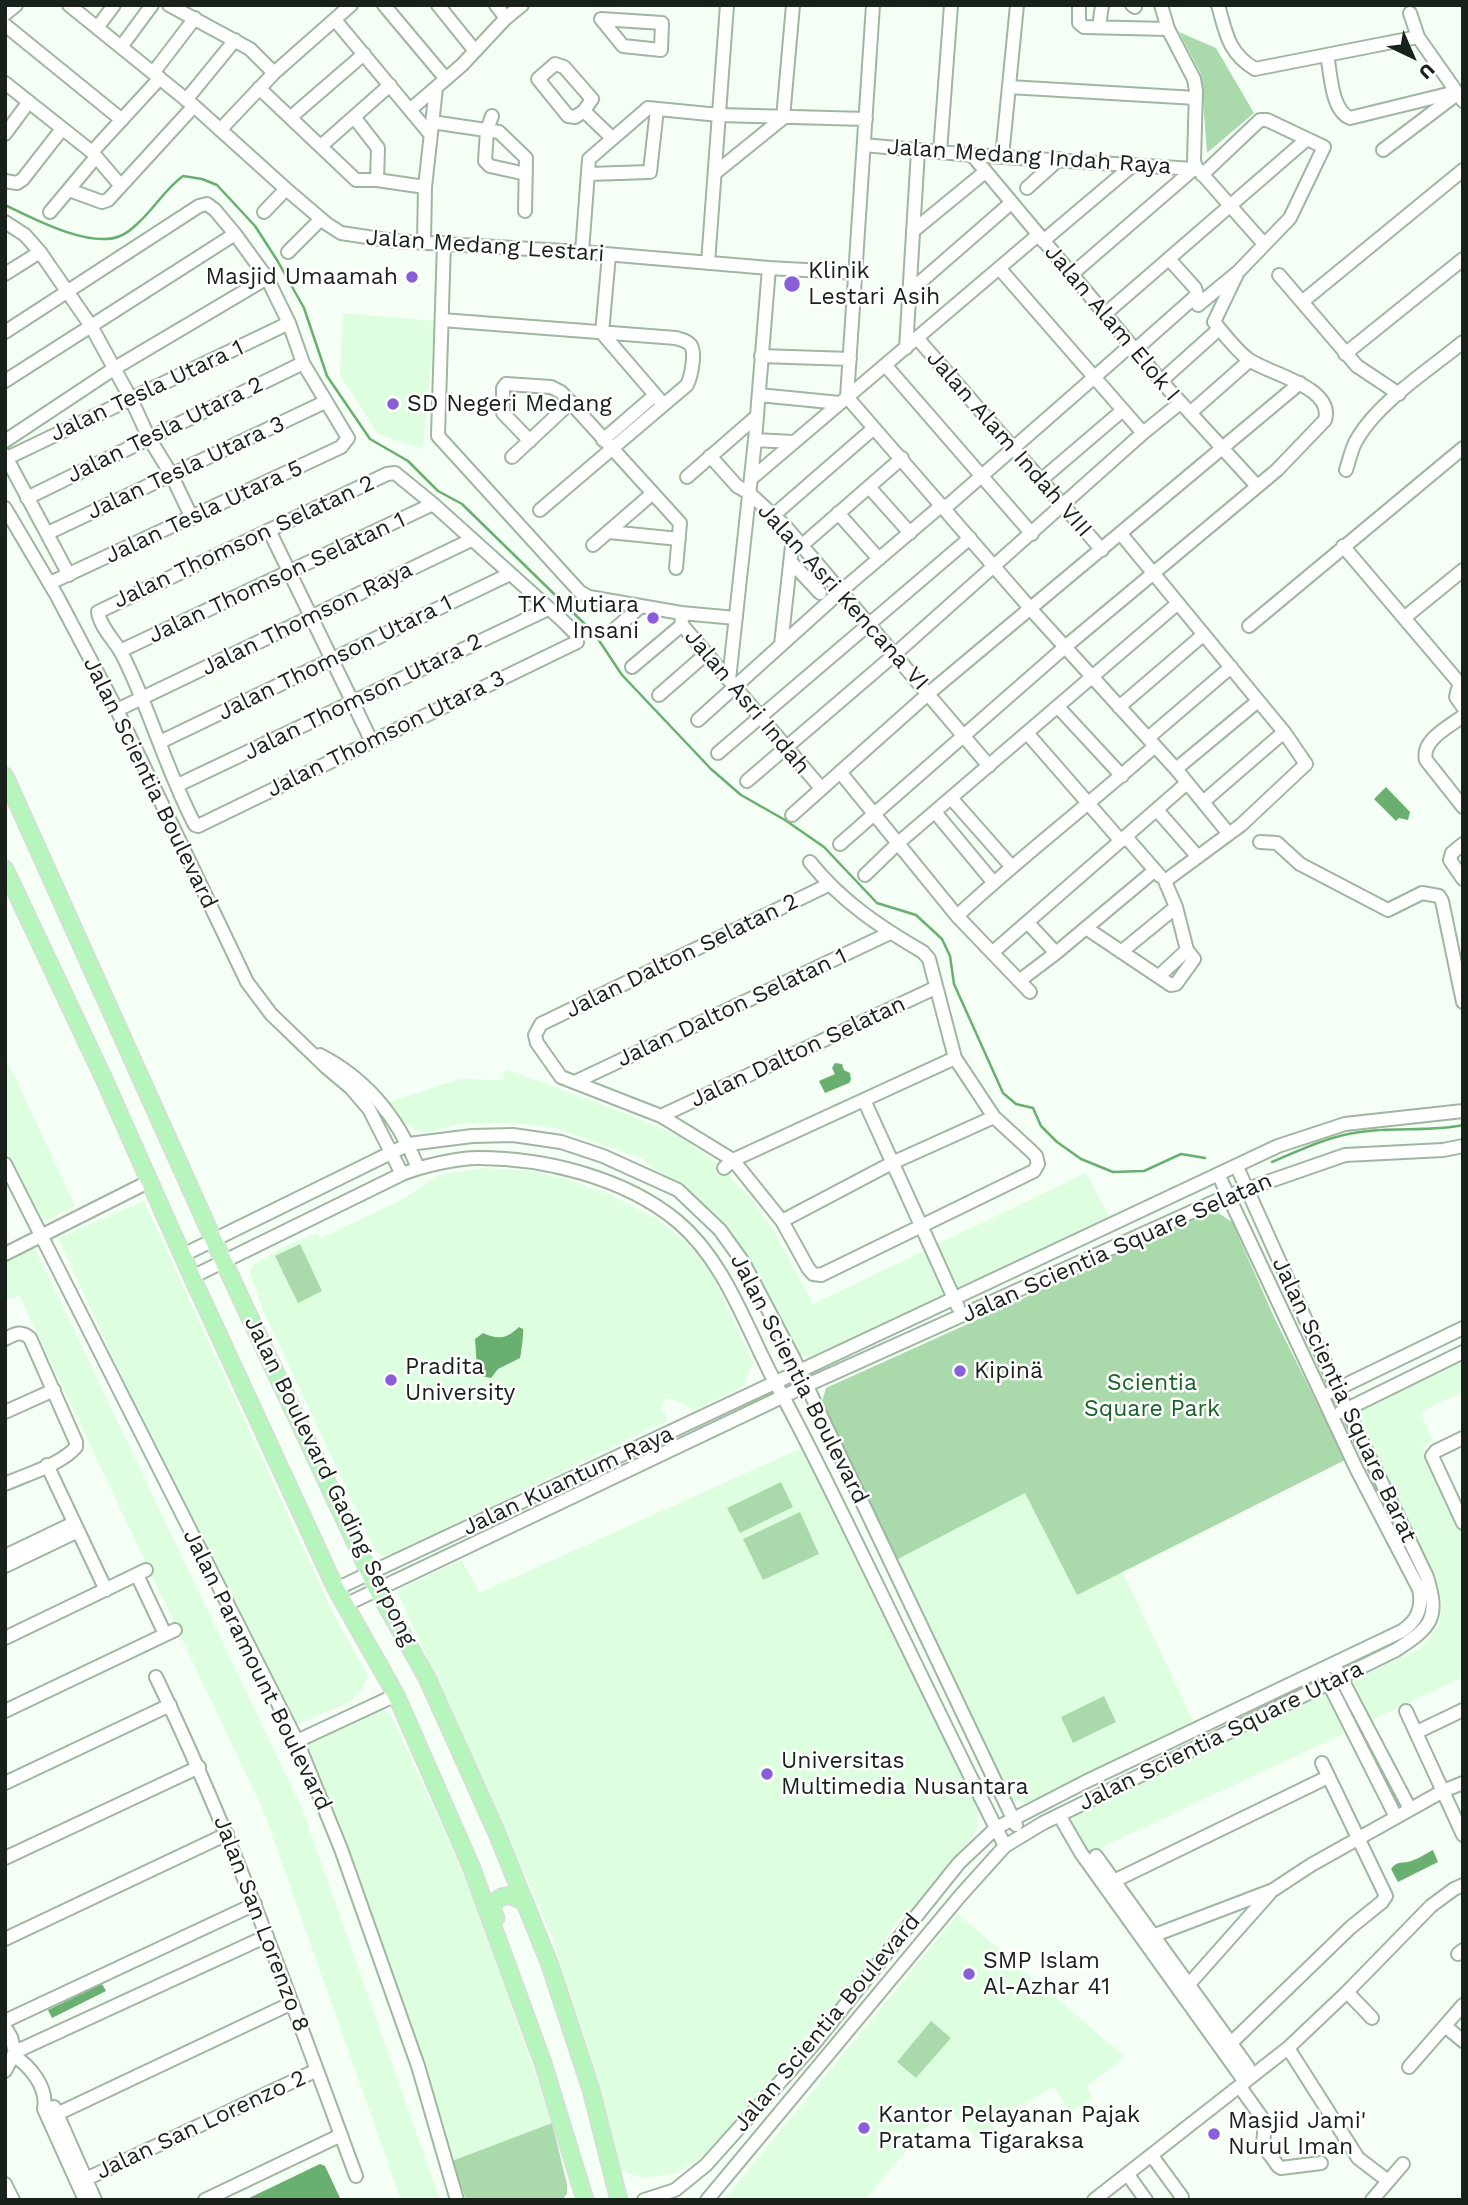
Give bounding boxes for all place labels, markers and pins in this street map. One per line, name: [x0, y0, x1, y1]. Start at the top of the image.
place label: Klinik Lestari Asih: [808, 257, 940, 311]
place label: Masjid Umaamah: [206, 263, 398, 291]
marker: Masjid Umaamah: [404, 269, 420, 285]
marker: Klinik Lestari Asih: [782, 274, 802, 294]
place label: SD Negeri Medang: [407, 390, 612, 418]
marker: SD Negeri Medang: [385, 396, 401, 412]
place label: TK Mutiara Insani: [518, 591, 639, 645]
marker: TK Mutiara Insani: [645, 610, 661, 626]
place label: Pradita University: [405, 1353, 515, 1407]
place label: Kipinä: [974, 1357, 1043, 1385]
marker: Kipinä: [952, 1363, 968, 1379]
marker: Pradita University: [383, 1372, 399, 1388]
place label: Universitas Multimedia Nusantara: [781, 1747, 1028, 1801]
marker: Universitas Multimedia Nusantara: [759, 1766, 775, 1782]
place label: SMP Islam Al-Azhar 41: [983, 1947, 1110, 2001]
marker: SMP Islam Al-Azhar 41: [961, 1966, 977, 1982]
place label: Kantor Pelayanan Pajak Pratama Tigaraksa: [878, 2101, 1140, 2155]
place label: Masjid Jami' Nurul Iman: [1228, 2107, 1366, 2161]
marker: Kantor Pelayanan Pajak Pratama Tigaraksa: [856, 2120, 872, 2136]
marker: Masjid Jami' Nurul Iman: [1206, 2126, 1222, 2142]

